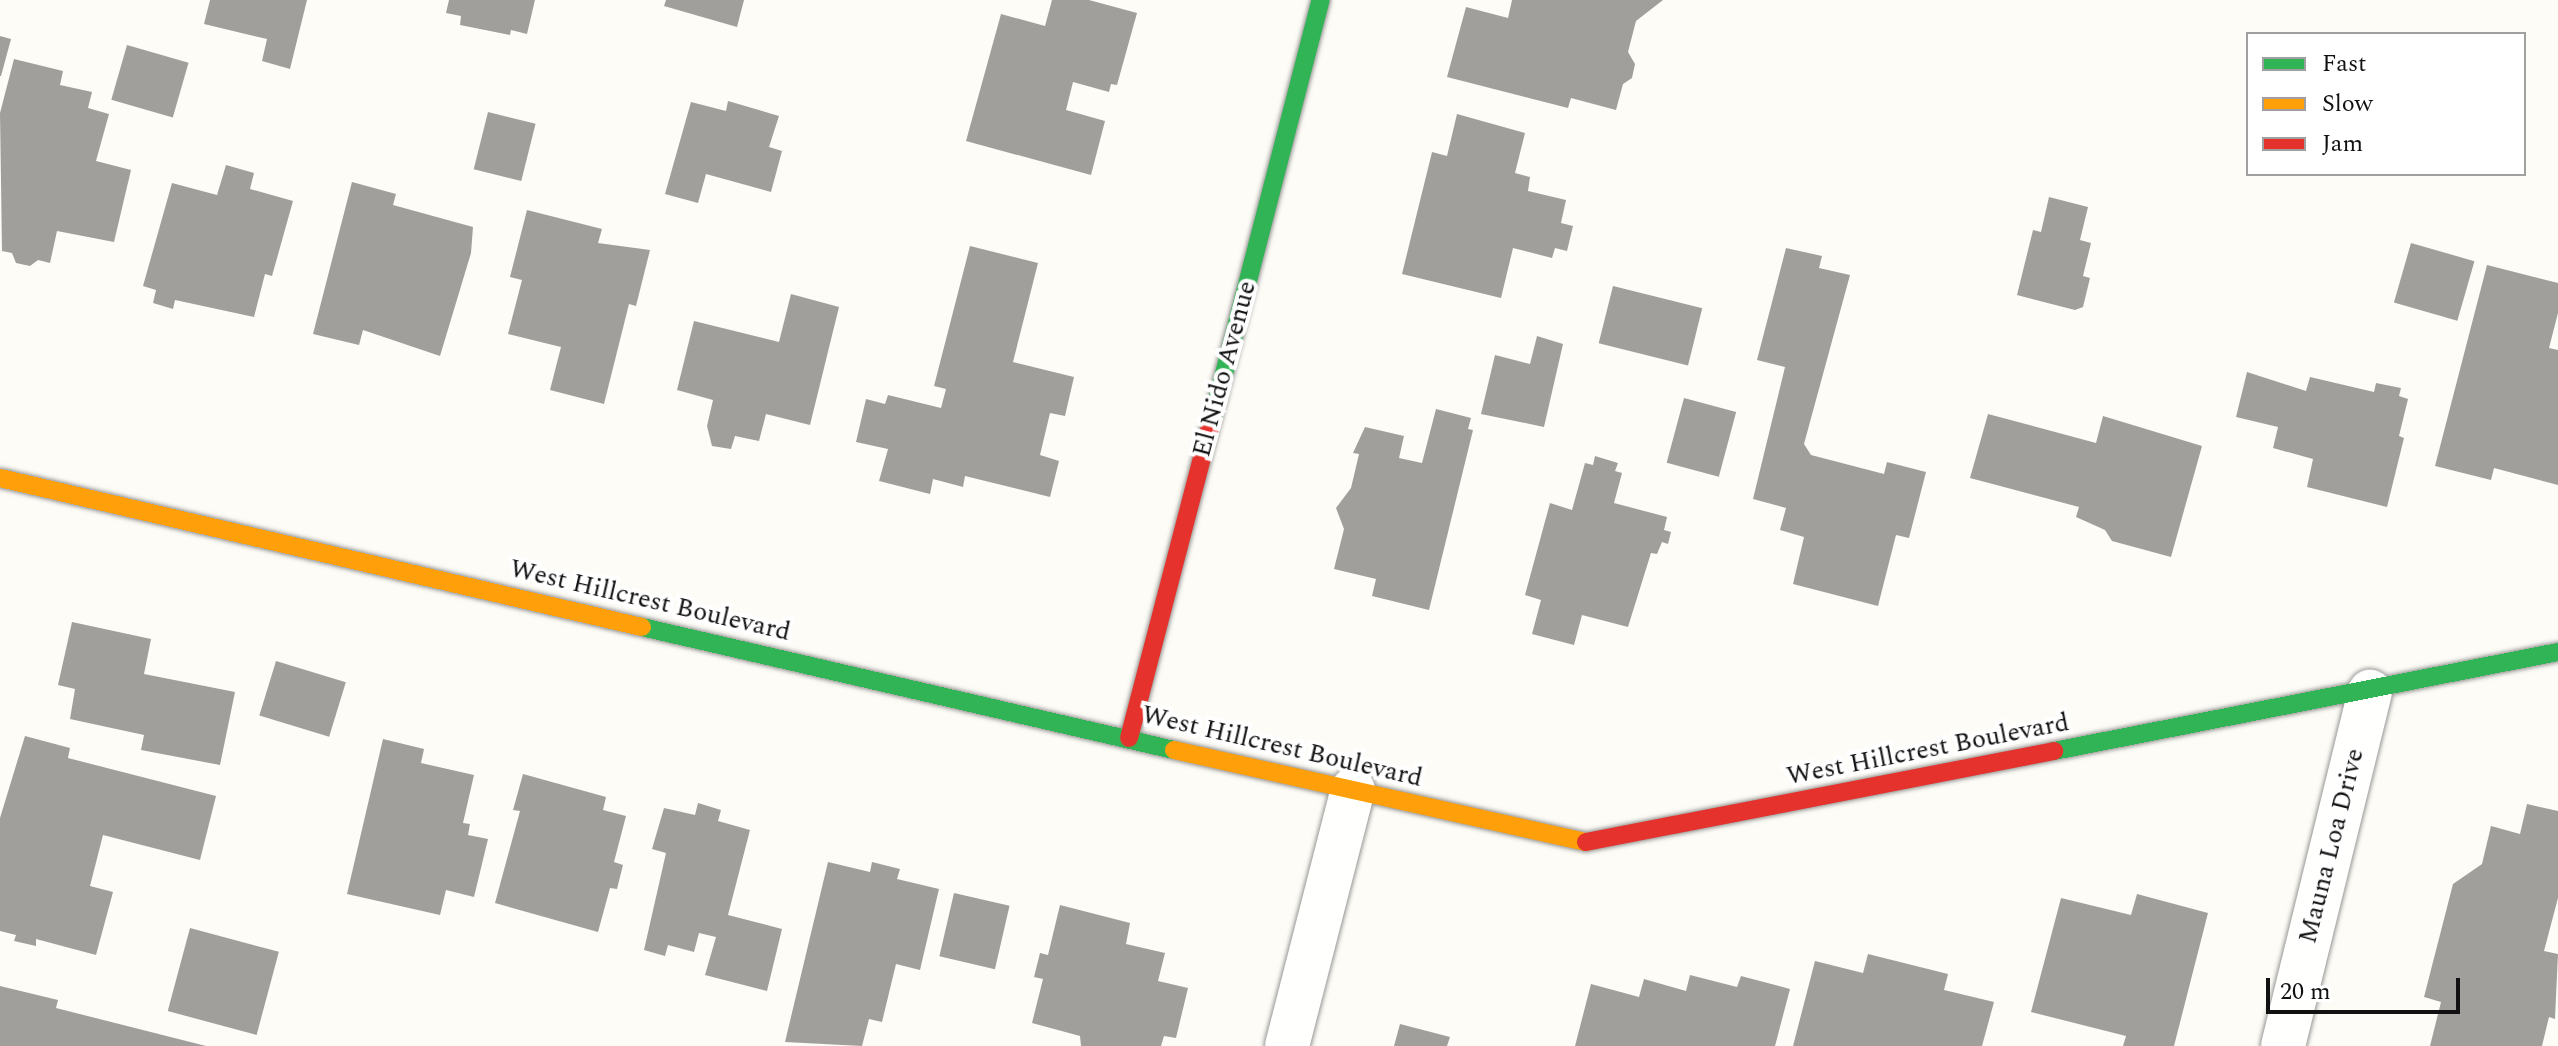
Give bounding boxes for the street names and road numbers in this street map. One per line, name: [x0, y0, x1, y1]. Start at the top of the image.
street label: El Nido Avenue: [1187, 278, 1263, 460]
street label: West Hillcrest Boulevard: [507, 554, 793, 648]
street label: West Hillcrest Boulevard: [1139, 700, 1425, 794]
street label: West Hillcrest Boulevard: [1784, 707, 2072, 793]
street label: Mauna Loa Drive: [2293, 745, 2371, 947]

